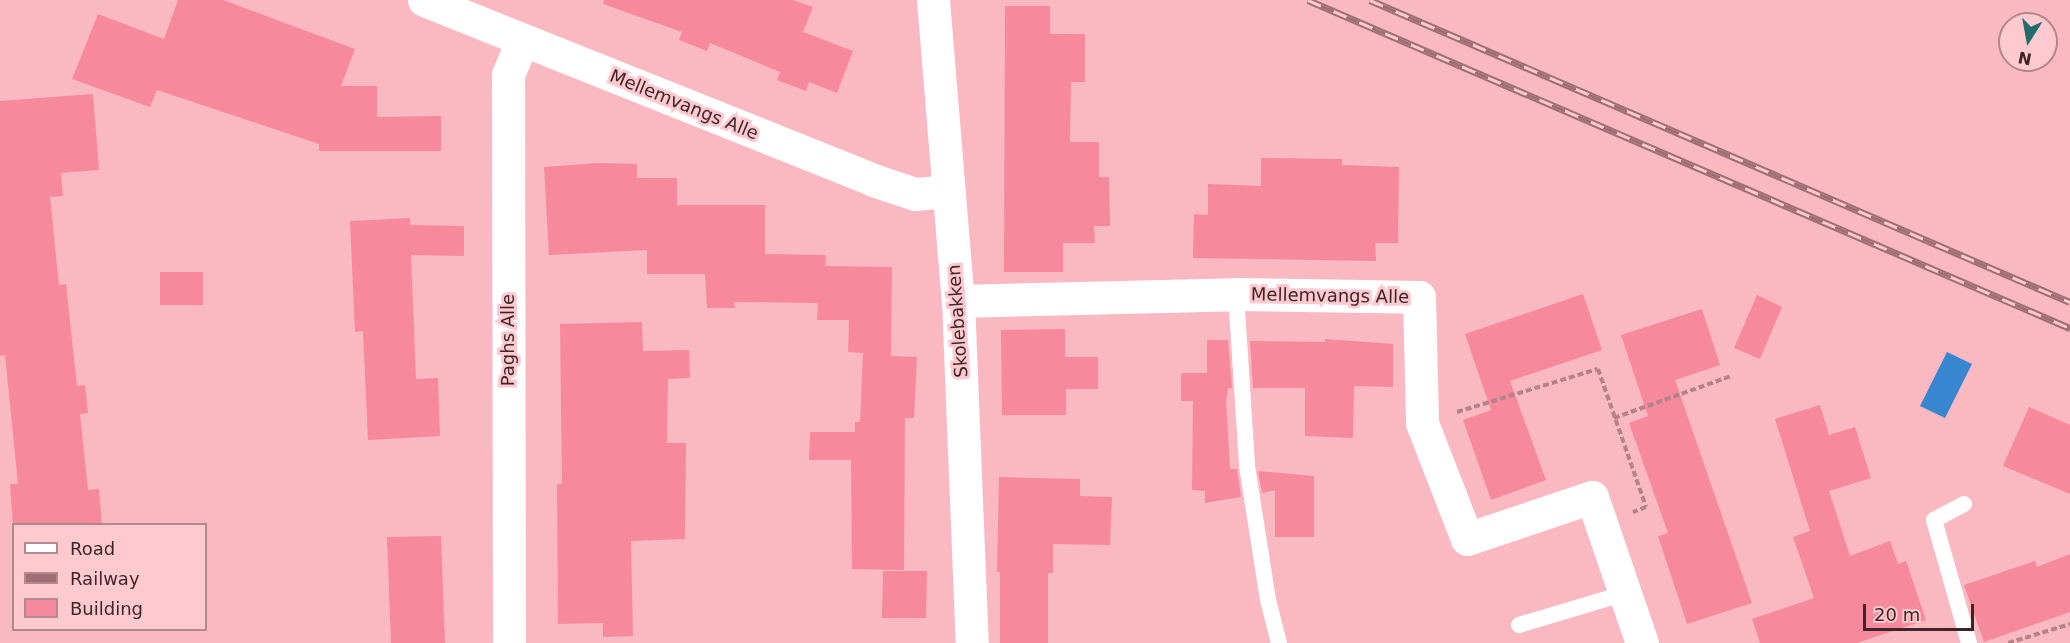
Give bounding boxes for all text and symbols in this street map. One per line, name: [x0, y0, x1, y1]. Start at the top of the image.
north arrow: [1998, 12, 2058, 72]
text: N: [2016, 48, 2033, 69]
street label: Mellemvangs Alle: [607, 65, 761, 145]
street label: Skolebakken: [943, 264, 973, 378]
street label: Mellemvangs Alle: [1251, 284, 1409, 308]
street label: Paghs Alle: [497, 294, 519, 386]
legend: [12, 523, 207, 631]
text: Road: [70, 538, 115, 559]
text: Railway: [70, 568, 140, 589]
scale bar: [1866, 592, 1977, 630]
text: Building: [70, 598, 143, 619]
text: 20 m: [1874, 604, 1920, 625]

